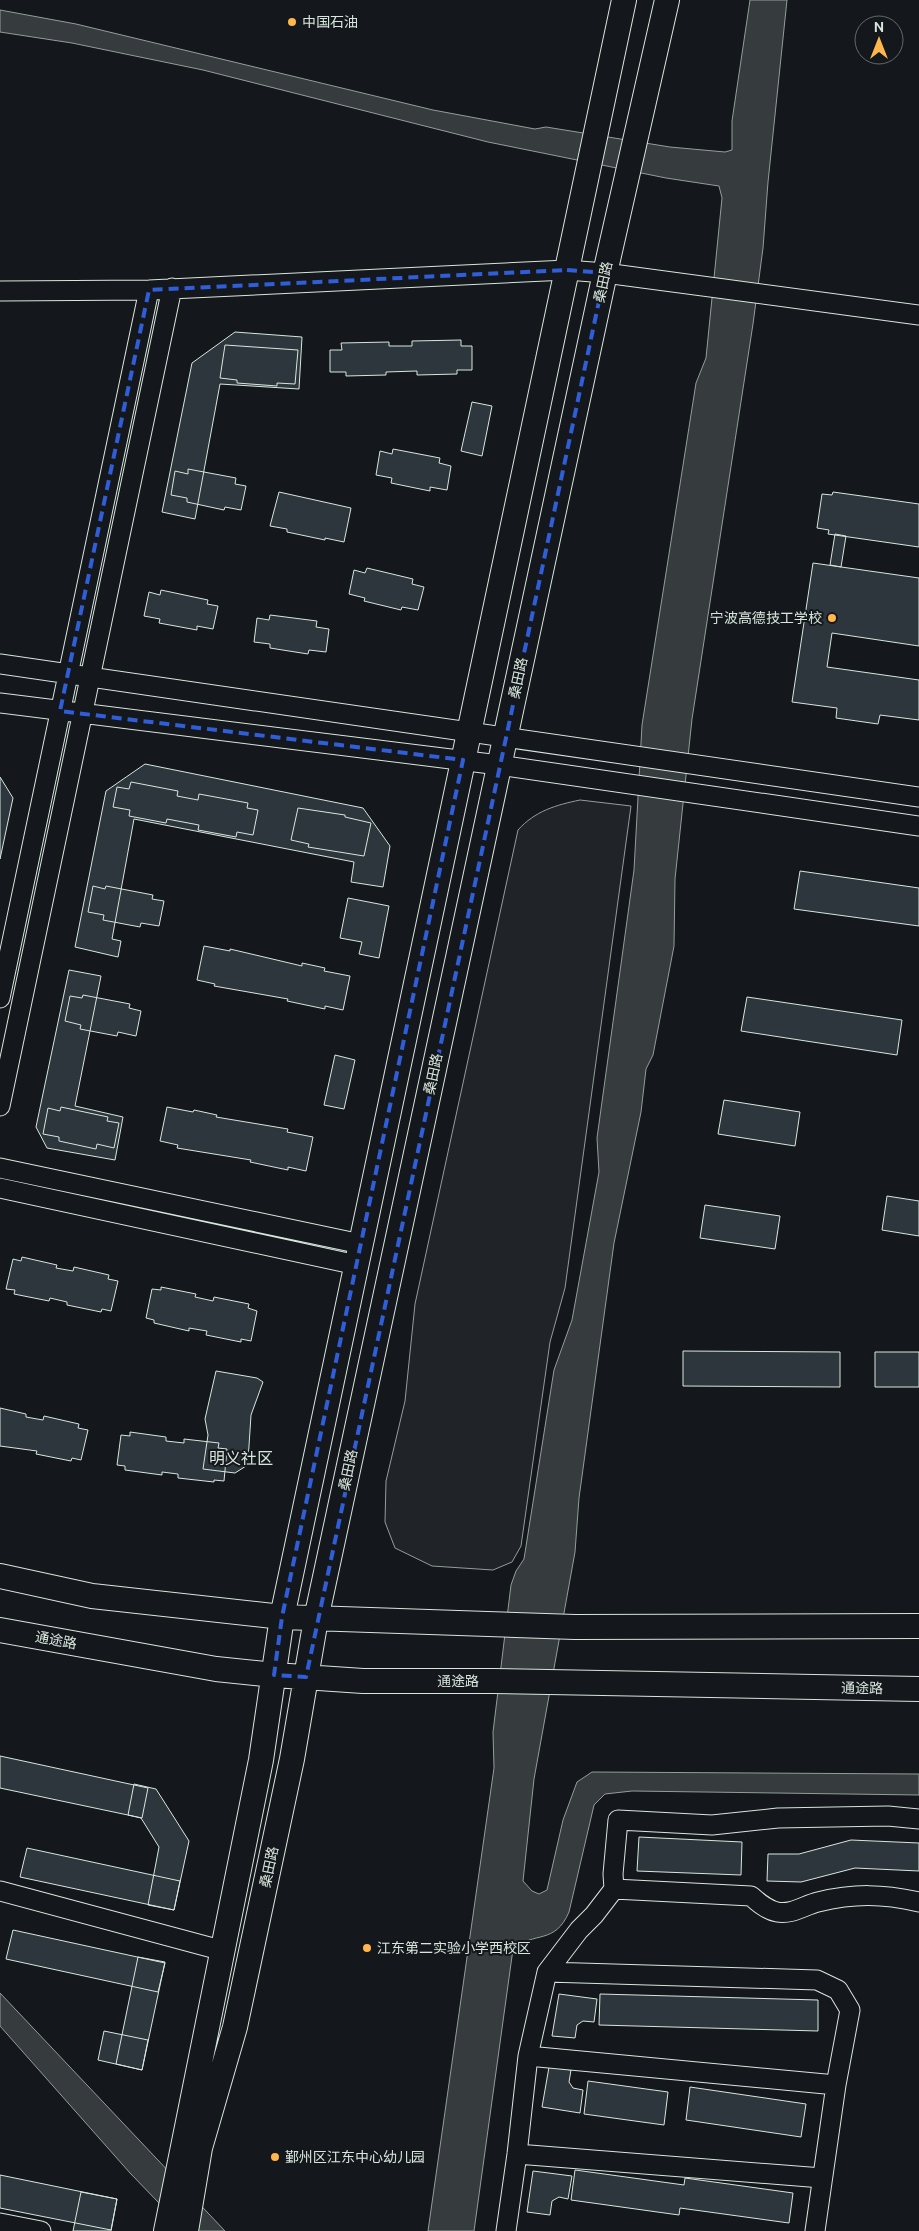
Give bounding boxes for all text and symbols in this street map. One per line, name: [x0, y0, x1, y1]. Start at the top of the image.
place label: 中国石油: [302, 14, 358, 30]
north arrow: [854, 15, 904, 65]
marker: 中国石油: [286, 16, 298, 28]
text: N: [874, 19, 884, 35]
street label: 桑田路: [591, 260, 615, 304]
place label: 宁波高德技工学校: [710, 610, 822, 626]
marker: 宁波高德技工学校: [826, 612, 838, 624]
street label: 桑田路: [506, 656, 530, 700]
street label: 桑田路: [421, 1052, 445, 1096]
street label: 桑田路: [336, 1448, 360, 1492]
district label: 明义社区: [209, 1449, 273, 1467]
street label: 通途路: [34, 1628, 78, 1652]
street label: 通途路: [437, 1673, 479, 1689]
street label: 通途路: [841, 1680, 883, 1696]
street label: 桑田路: [257, 1845, 281, 1889]
place label: 江东第二实验小学西校区: [377, 1940, 531, 1956]
marker: 江东第二实验小学西校区: [361, 1942, 373, 1954]
place label: 鄞州区江东中心幼儿园: [285, 2149, 425, 2165]
marker: 鄞州区江东中心幼儿园: [269, 2151, 281, 2163]

